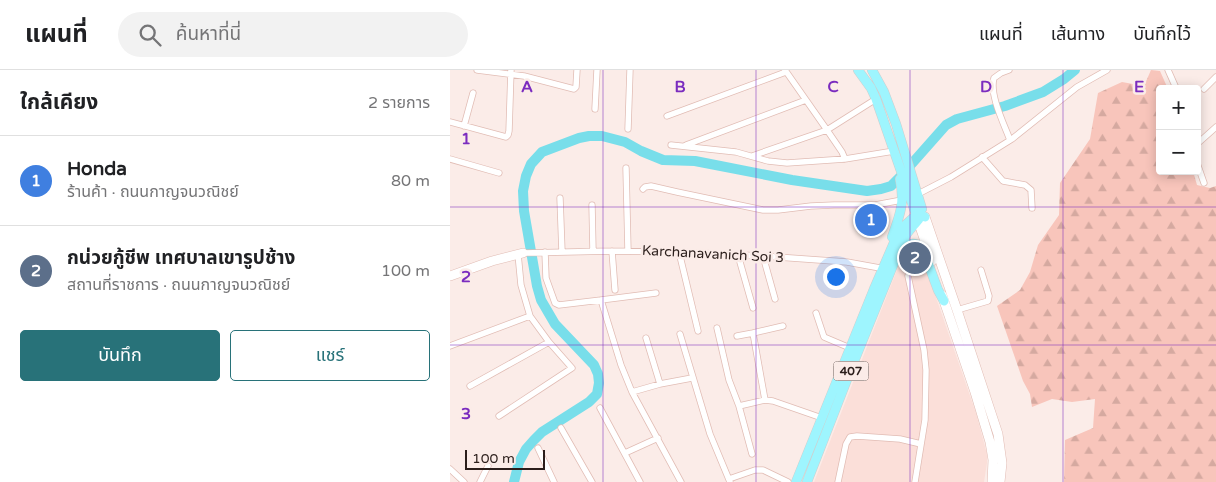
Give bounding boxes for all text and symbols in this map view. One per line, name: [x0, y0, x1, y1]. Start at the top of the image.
search box: [118, 12, 468, 57]
text: แผนที่: [25, 20, 88, 49]
icon: search: [136, 21, 164, 49]
text: ค้นหาที่นี่: [176, 23, 241, 45]
text: แผนที่: [979, 23, 1023, 45]
text: เส้นทาง: [1051, 23, 1105, 45]
text: บันทึกไว้: [1133, 23, 1191, 45]
text: A: [521, 77, 533, 97]
text: B: [674, 77, 686, 97]
text: C: [827, 77, 839, 97]
text: D: [980, 77, 992, 97]
text: E: [1134, 77, 1144, 97]
map controls: [1156, 85, 1201, 175]
button: +: [1156, 85, 1201, 130]
text: ใกล้เคียง: [20, 90, 98, 115]
text: 2 รายการ: [368, 93, 430, 113]
text: 1: [461, 129, 471, 149]
button: −: [1156, 130, 1201, 175]
text: Honda: [67, 158, 127, 180]
text: 1: [31, 171, 41, 191]
text: 80 m: [391, 171, 430, 191]
text: ร้านค้า · ถนนกาญจนวณิชย์: [67, 182, 239, 202]
pin: 1: [855, 201, 887, 239]
pin: 2: [899, 239, 931, 277]
street label: Karchanavanich Soi 3: [641, 242, 785, 266]
text: กน่วยกู้ชีพ เทศบาลเขารูปช้าง: [67, 247, 295, 269]
text: 2: [31, 261, 41, 281]
text: 100 m: [381, 261, 430, 281]
your location: [823, 264, 849, 290]
text: 2: [461, 267, 471, 287]
text: สถานที่ราชการ · ถนนกาญจนวณิชย์: [67, 275, 290, 295]
button: บันทึก: [20, 330, 220, 381]
button: แชร์: [230, 330, 430, 381]
road number: 407: [834, 362, 868, 380]
text: 3: [461, 404, 471, 424]
scale bar: [465, 447, 545, 470]
text: 100 m: [472, 450, 515, 467]

